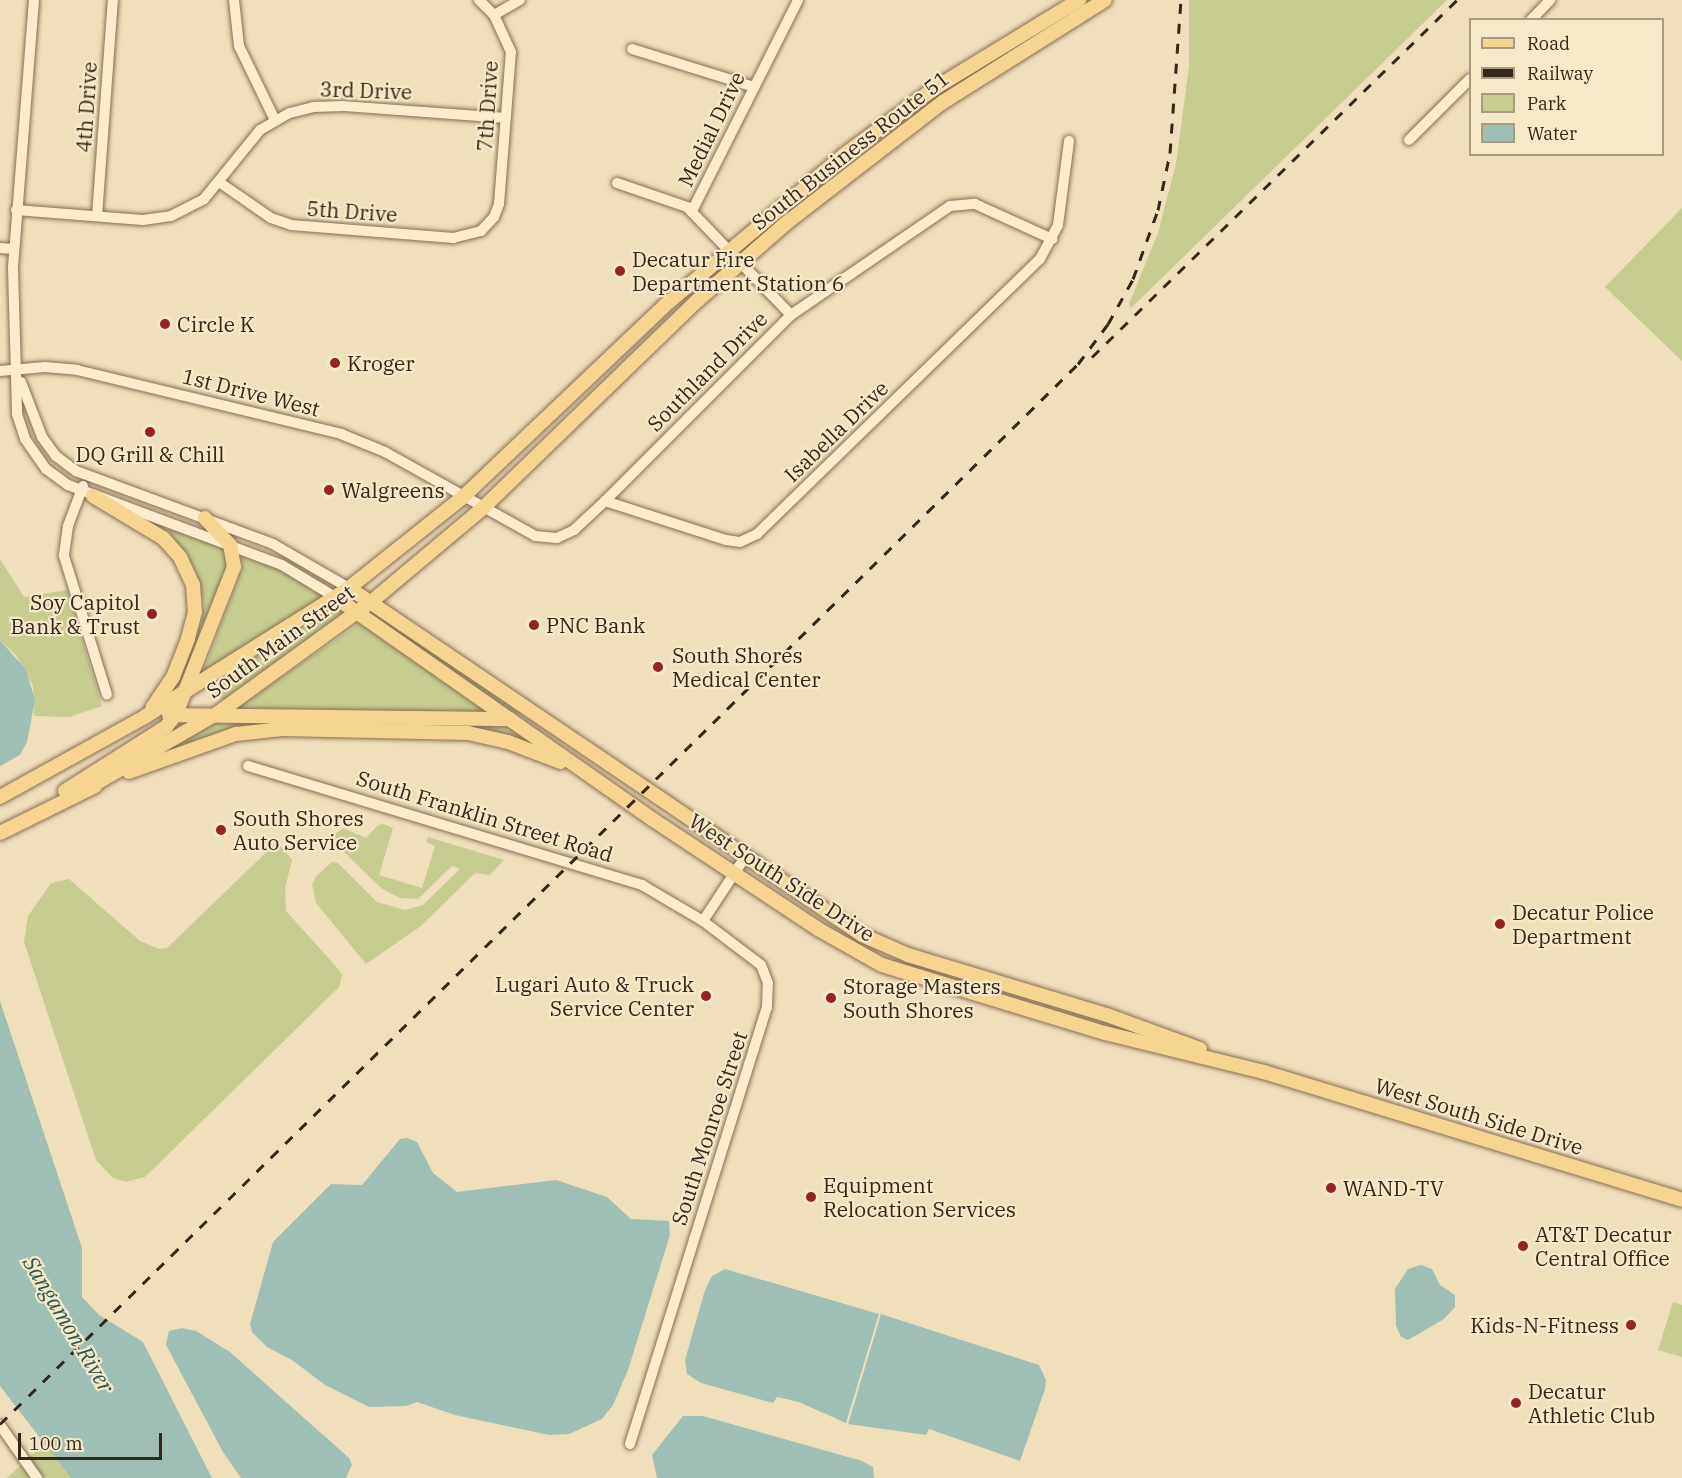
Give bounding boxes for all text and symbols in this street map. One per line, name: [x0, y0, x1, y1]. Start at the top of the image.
legend: [1469, 18, 1664, 156]
text: Road: [1527, 32, 1570, 55]
street label: 7th Drive: [471, 60, 503, 152]
street label: 4th Drive: [70, 61, 102, 153]
text: Railway: [1527, 62, 1593, 85]
street label: South Business Route 51: [746, 65, 954, 235]
street label: Medial Drive: [672, 67, 750, 191]
street label: 3rd Drive: [319, 76, 413, 104]
text: Park: [1527, 92, 1566, 115]
text: Water: [1527, 122, 1577, 145]
street label: 5th Drive: [306, 195, 398, 227]
place label: Decatur Fire Department Station 6: [632, 246, 844, 296]
marker: Decatur Fire Department Station 6: [613, 264, 627, 278]
street label: Southland Drive: [642, 306, 772, 436]
place label: Circle K: [177, 311, 255, 337]
marker: Circle K: [158, 317, 172, 331]
place label: Kroger: [347, 350, 415, 376]
marker: Kroger: [328, 356, 342, 370]
street label: 1st Drive West: [180, 363, 322, 421]
street label: Isabella Drive: [779, 375, 893, 487]
marker: DQ Grill & Chill: [143, 425, 157, 439]
place label: DQ Grill & Chill: [75, 441, 225, 467]
place label: Walgreens: [341, 477, 445, 503]
marker: Walgreens: [322, 483, 336, 497]
street label: South Main Street: [201, 579, 359, 703]
place label: Soy Capitol Bank & Trust: [11, 589, 140, 639]
marker: Soy Capitol Bank & Trust: [145, 607, 159, 621]
place label: PNC Bank: [546, 612, 645, 638]
marker: PNC Bank: [527, 618, 541, 632]
place label: South Shores Medical Center: [672, 642, 821, 692]
marker: South Shores Medical Center: [649, 658, 667, 676]
street label: South Franklin Street Road: [354, 765, 616, 867]
place label: South Shores Auto Service: [233, 805, 364, 855]
street label: West South Side Drive: [684, 807, 880, 947]
marker: South Shores Auto Service: [214, 823, 228, 837]
place label: Decatur Police Department: [1512, 899, 1654, 949]
marker: Decatur Police Department: [1493, 917, 1507, 931]
place label: Lugari Auto & Truck Service Center: [495, 971, 694, 1021]
place label: Storage Masters South Shores: [843, 973, 1001, 1023]
marker: Lugari Auto & Truck Service Center: [699, 989, 713, 1003]
marker: Storage Masters South Shores: [824, 991, 838, 1005]
street label: South Monroe Street: [666, 1028, 752, 1228]
street label: West South Side Drive: [1372, 1072, 1586, 1160]
place label: Equipment Relocation Services: [823, 1172, 1016, 1222]
place label: WAND-TV: [1343, 1175, 1444, 1201]
marker: WAND-TV: [1324, 1181, 1338, 1195]
marker: Equipment Relocation Services: [804, 1190, 818, 1204]
place label: AT&T Decatur Central Office: [1535, 1221, 1672, 1271]
marker: AT&T Decatur Central Office: [1516, 1239, 1530, 1253]
water label: Sangamon River: [18, 1251, 120, 1397]
place label: Kids-N-Fitness: [1470, 1312, 1619, 1338]
marker: Kids-N-Fitness: [1624, 1318, 1638, 1332]
place label: Decatur Athletic Club: [1528, 1378, 1655, 1428]
marker: Decatur Athletic Club: [1509, 1396, 1523, 1410]
scale bar: [21, 1421, 165, 1459]
text: 100 m: [29, 1432, 83, 1455]

